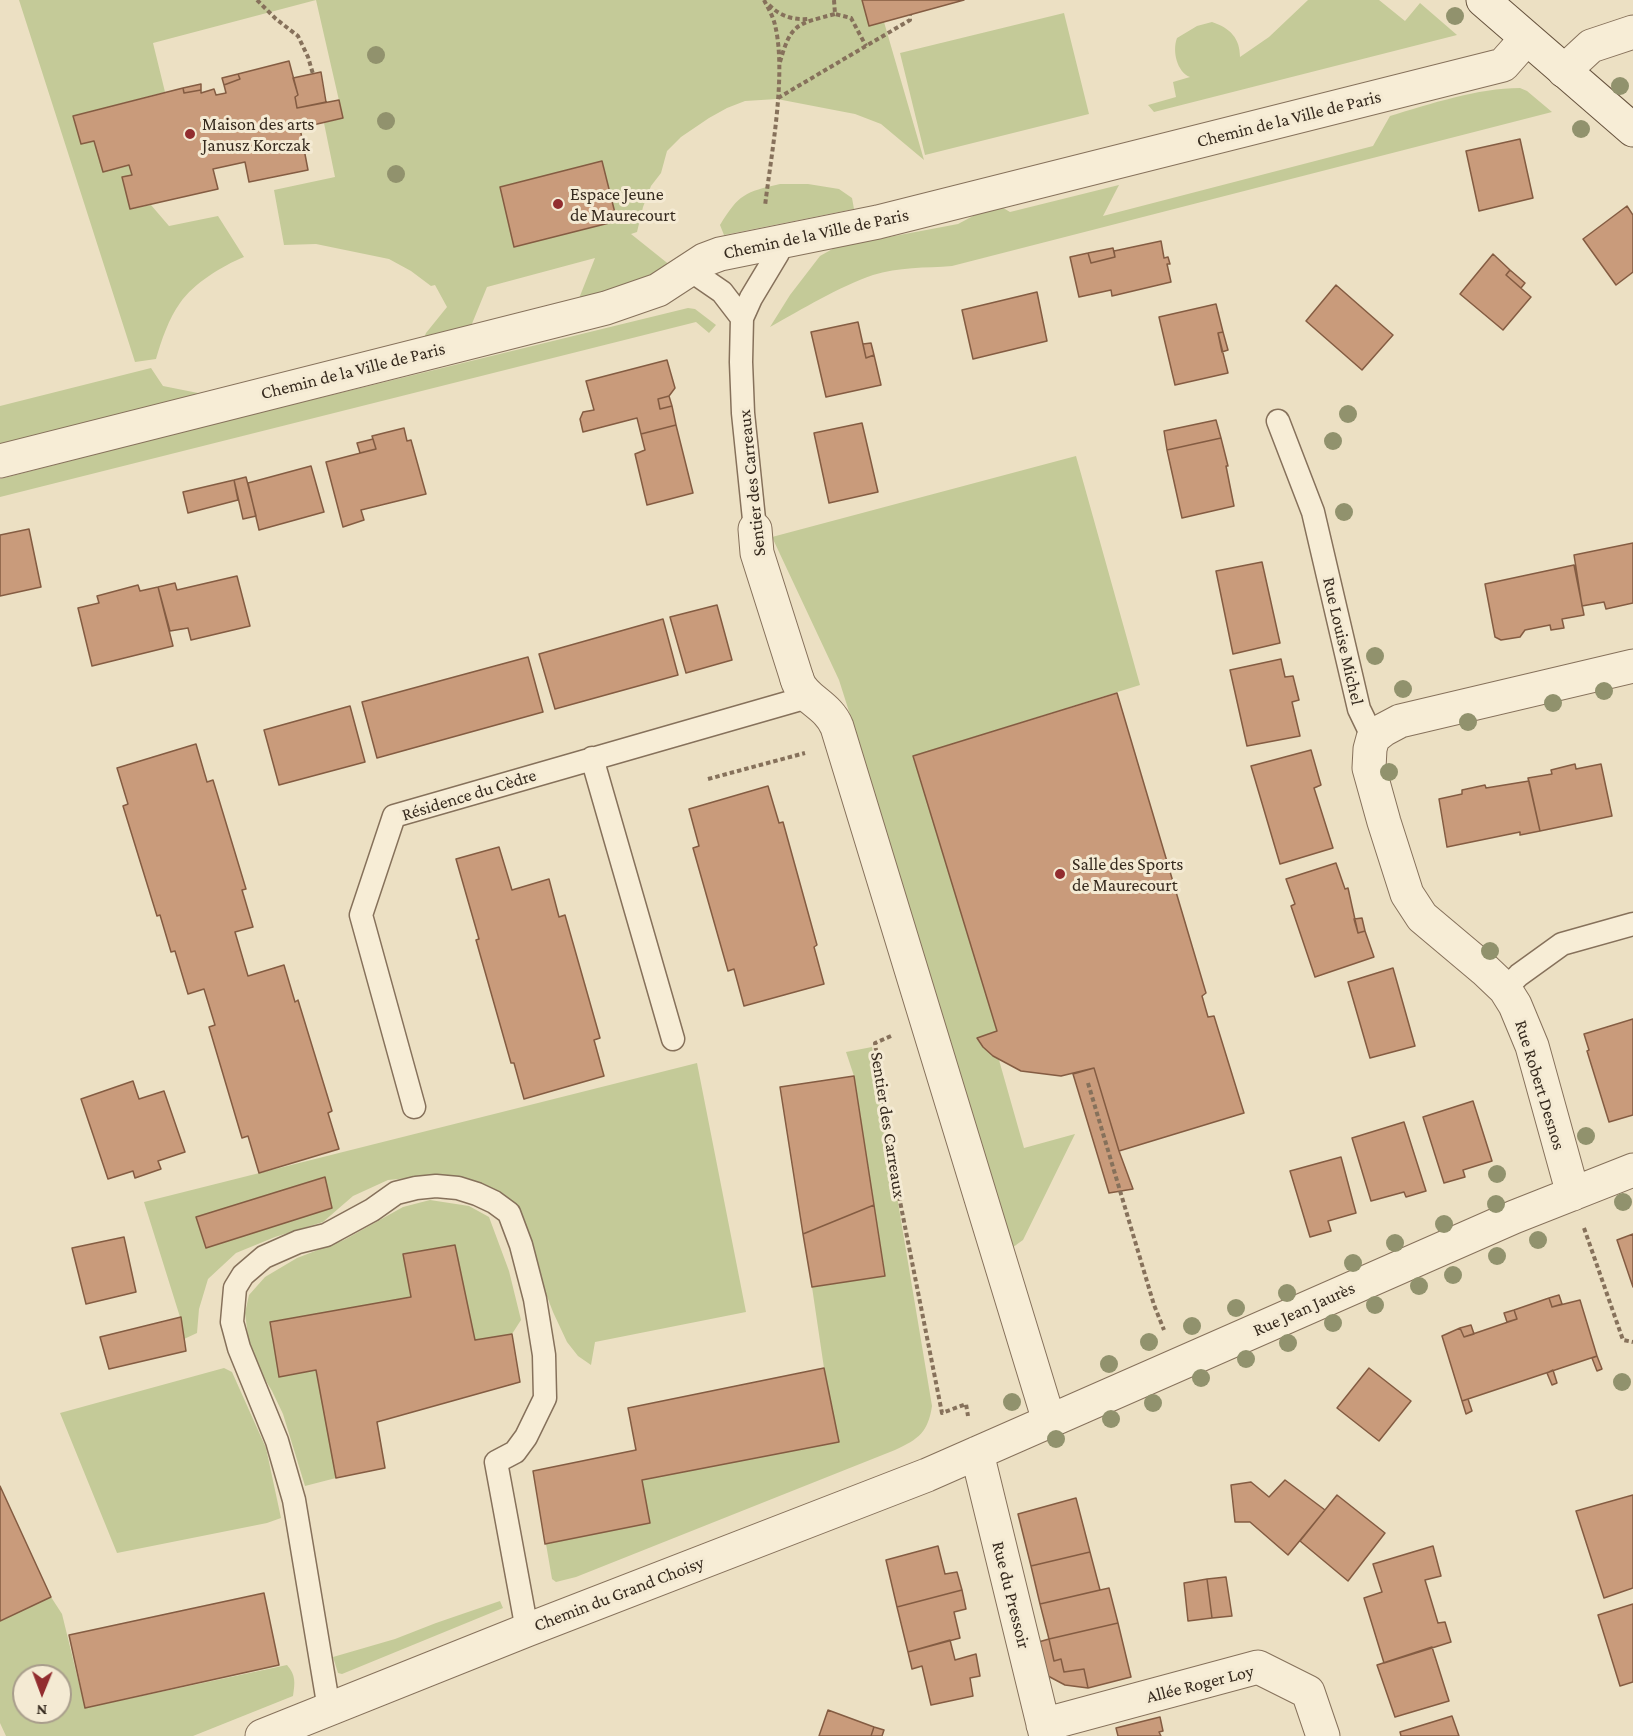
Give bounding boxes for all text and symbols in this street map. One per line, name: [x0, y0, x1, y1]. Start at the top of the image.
street label: Chemin de la Ville de Paris: [1195, 86, 1383, 152]
place label: Maison des arts Janusz Korczak: [202, 113, 314, 156]
marker: Maison des arts Janusz Korczak: [183, 127, 197, 141]
place label: Espace Jeune de Maurecourt: [570, 183, 676, 226]
marker: Espace Jeune de Maurecourt: [551, 197, 565, 211]
street label: Chemin de la Ville de Paris: [721, 204, 911, 264]
street label: Chemin de la Ville de Paris: [259, 338, 447, 404]
street label: Sentier des Carreaux: [734, 408, 770, 558]
street label: Rue Louise Michel: [1318, 575, 1368, 707]
street label: Résidence du Cèdre: [399, 764, 539, 826]
place label: Salle des Sports de Maurecourt: [1072, 853, 1183, 896]
marker: Salle des Sports de Maurecourt: [1053, 867, 1067, 881]
street label: Rue Robert Desnos: [1510, 1017, 1570, 1153]
street label: Sentier des Carreaux: [866, 1050, 910, 1200]
street label: Rue Jean Jaurès: [1250, 1277, 1358, 1341]
street label: Rue du Pressoir: [987, 1539, 1035, 1651]
street label: Chemin du Grand Choisy: [531, 1552, 707, 1636]
street label: Allée Roger Loy: [1144, 1660, 1256, 1708]
north arrow: [12, 1664, 72, 1724]
text: N: [36, 1702, 47, 1719]

